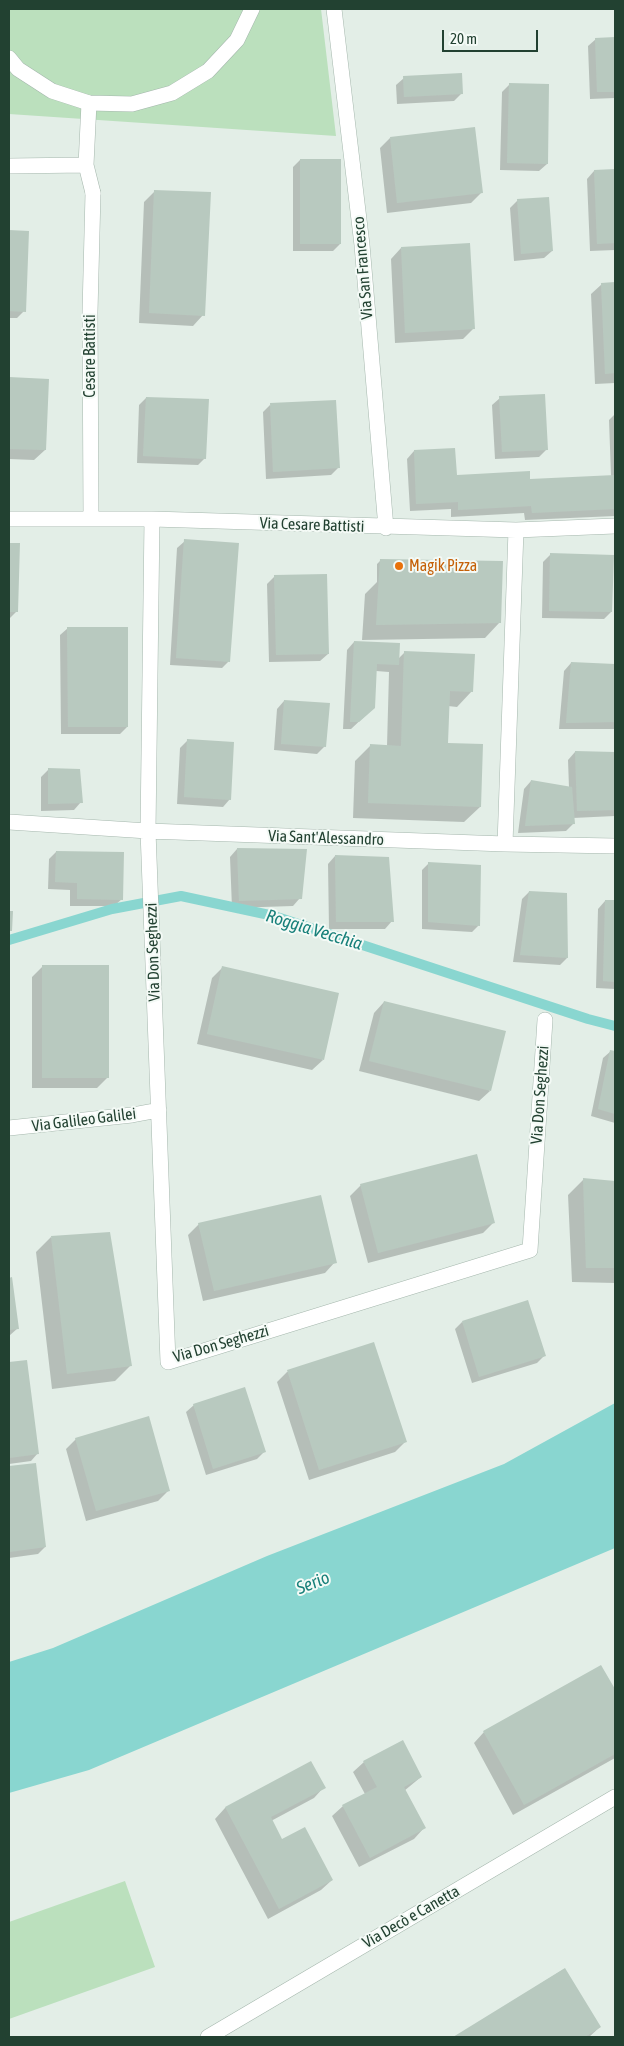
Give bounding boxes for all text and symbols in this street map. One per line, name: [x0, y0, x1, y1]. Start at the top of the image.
scale bar: [444, 20, 540, 52]
text: 20 m: [450, 30, 477, 47]
street label: Via San Francesco: [349, 216, 377, 320]
street label: Cesare Battisti: [80, 314, 100, 398]
street label: Via Cesare Battisti: [259, 514, 365, 536]
place label: Magik Pizza: [409, 556, 477, 576]
marker: Magik Pizza: [393, 560, 405, 572]
street label: Via Sant'Alessandro: [268, 826, 384, 850]
street label: Via Don Seghezzi: [142, 902, 164, 1002]
water label: Roggia Vecchia: [263, 905, 365, 955]
street label: Via Don Seghezzi: [527, 1045, 553, 1145]
street label: Via Galileo Galilei: [31, 1104, 137, 1136]
street label: Via Don Seghezzi: [171, 1321, 271, 1367]
water label: Serio: [293, 1567, 333, 1599]
street label: Via Decò e Canetta: [359, 1882, 463, 1952]

